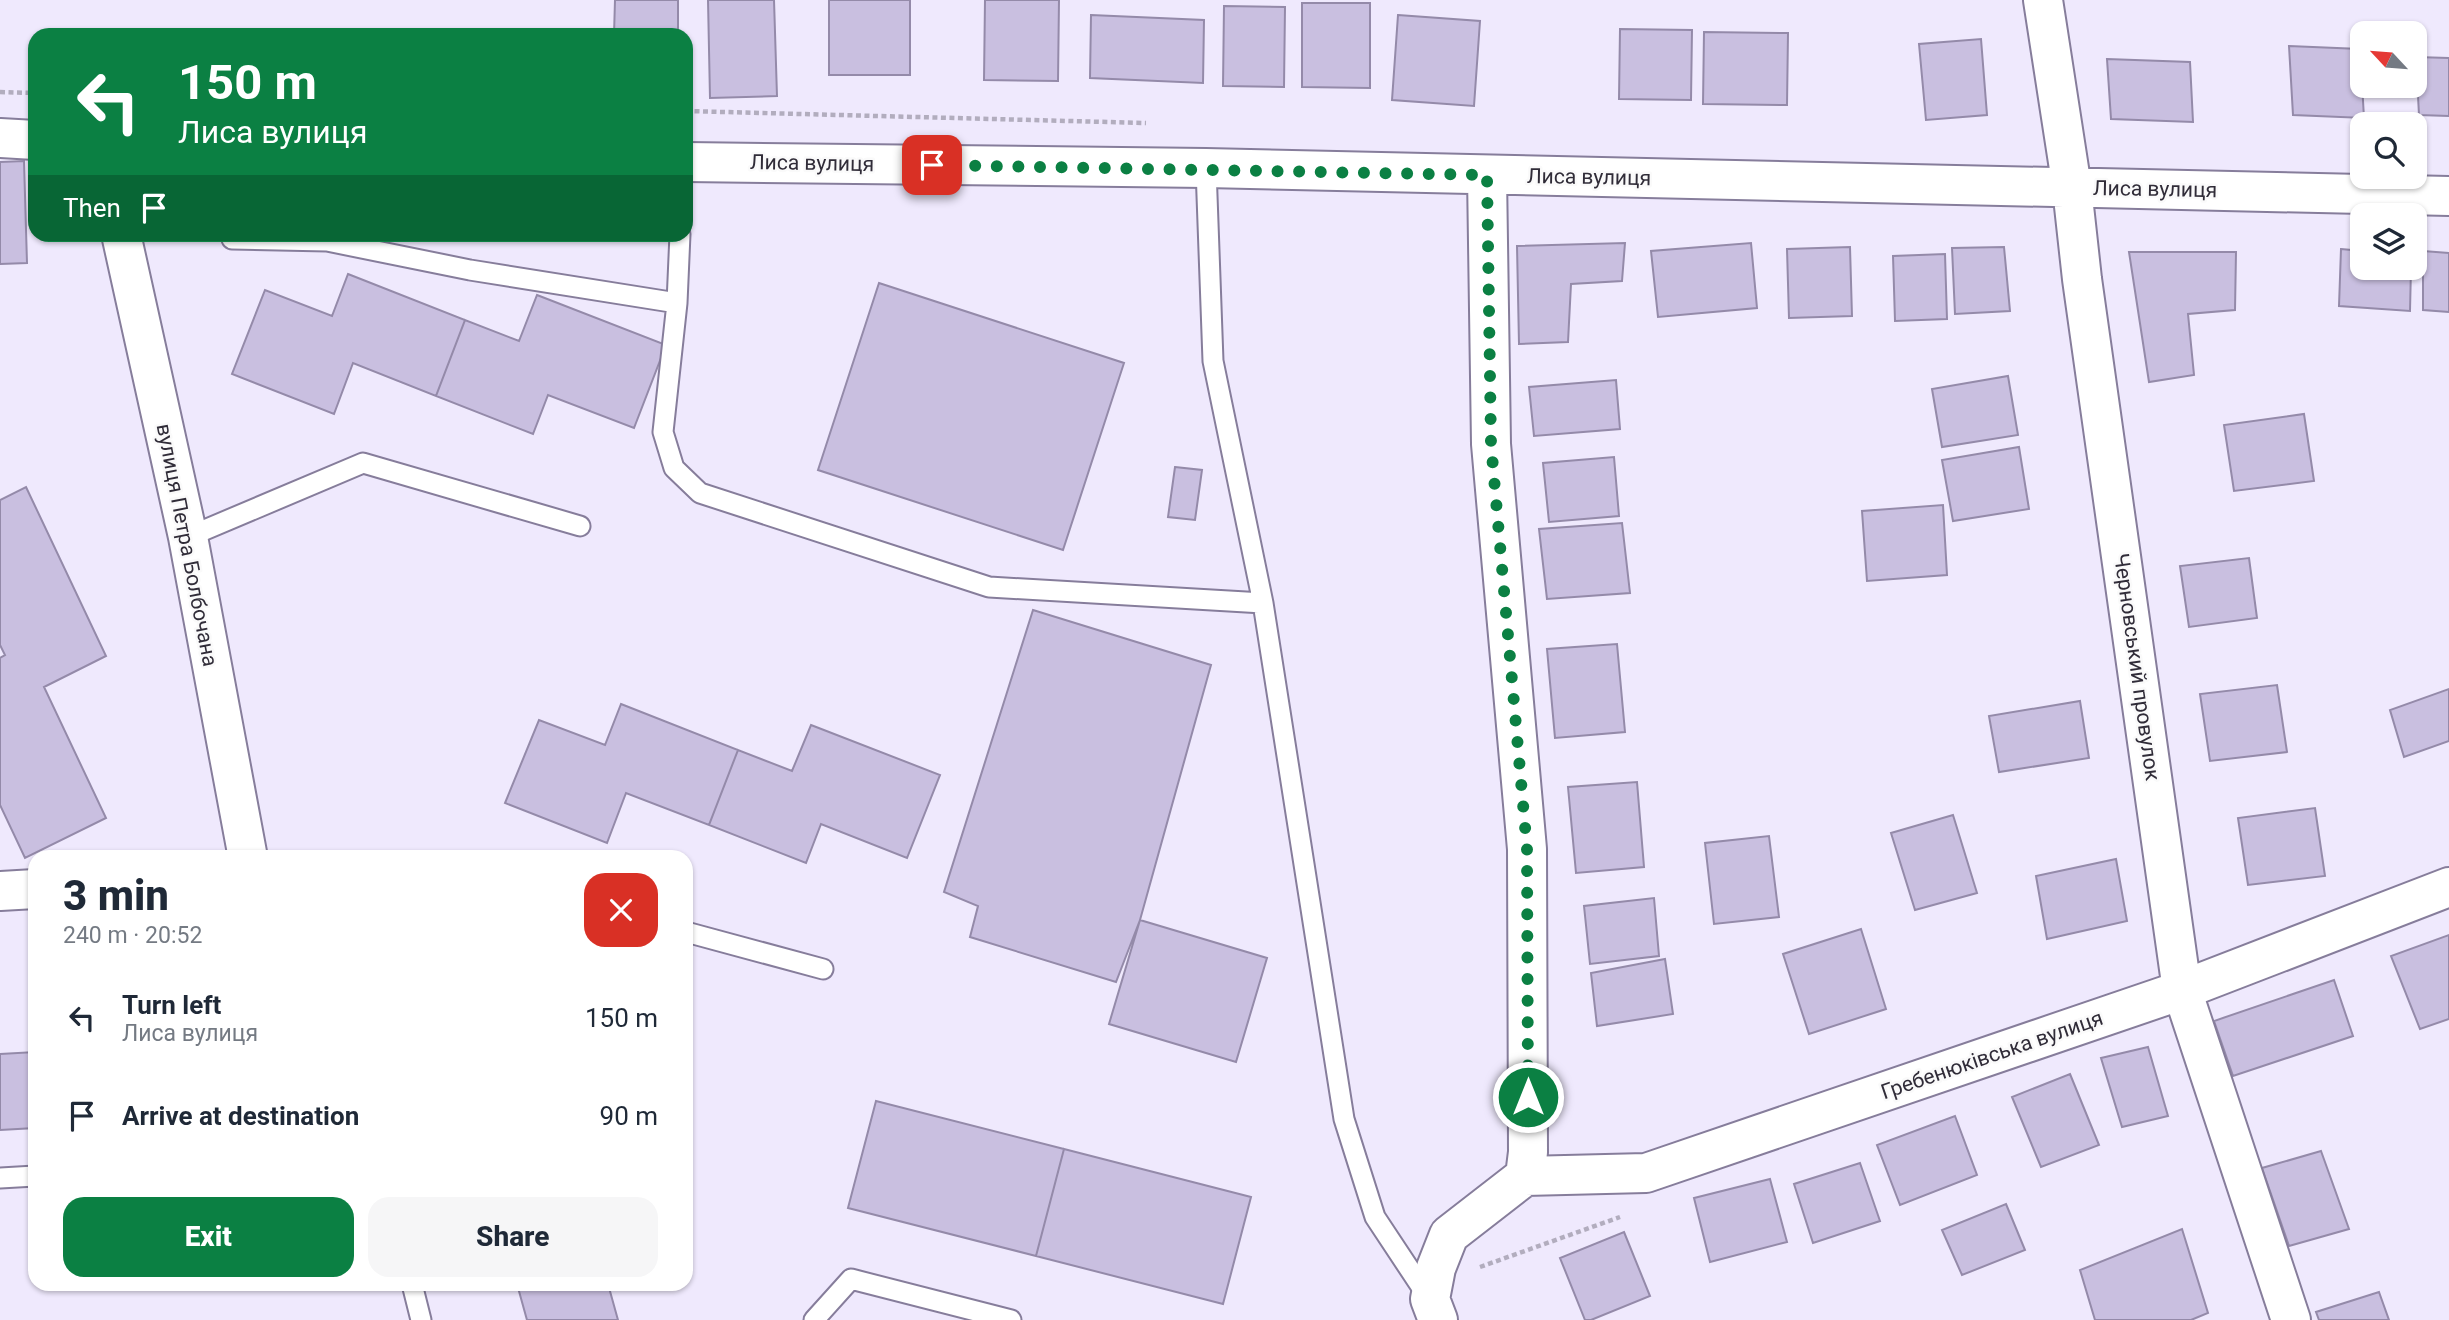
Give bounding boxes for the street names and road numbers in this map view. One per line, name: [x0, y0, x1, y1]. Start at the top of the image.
street label: Лиса вулиця: [750, 150, 874, 176]
street label: Лиса вулиця: [1527, 164, 1651, 190]
street label: Лиса вулиця: [2093, 176, 2217, 202]
street label: вулиця Петра Болбочана: [152, 422, 222, 668]
street label: Черновський провулок: [2109, 552, 2165, 783]
street label: Гребенюківська вулиця: [1878, 1006, 2106, 1104]

